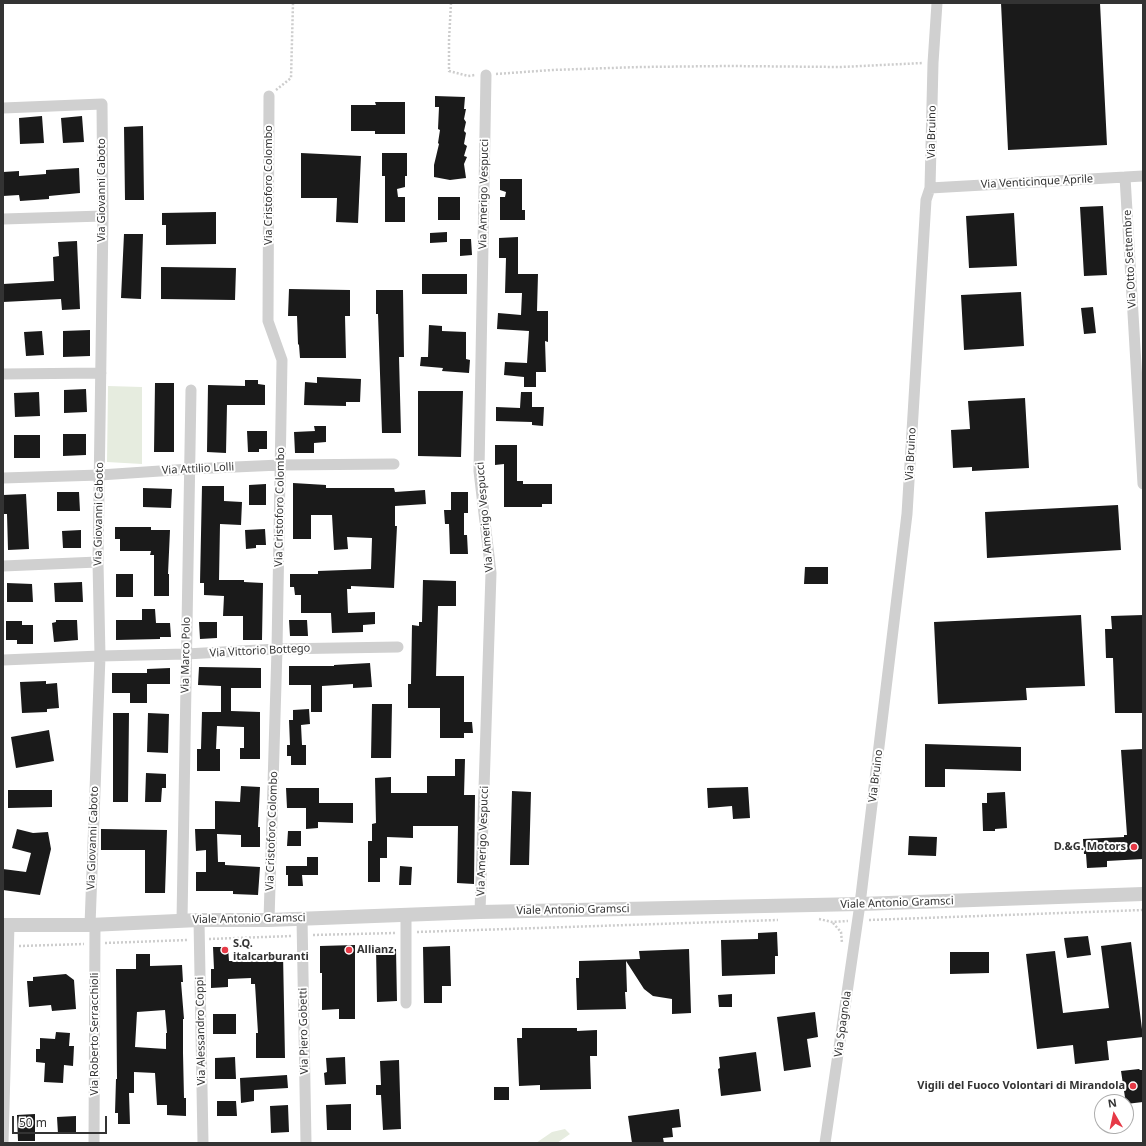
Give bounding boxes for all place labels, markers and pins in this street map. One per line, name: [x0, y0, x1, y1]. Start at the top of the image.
place label: D.&G. Motors: [1054, 840, 1126, 854]
marker: D.&G. Motors: [1129, 842, 1139, 852]
place label: S.Q. italcarburanti: [233, 937, 309, 963]
place label: Allianz: [357, 943, 394, 957]
marker: S.Q. italcarburanti: [220, 945, 230, 955]
marker: Allianz: [344, 945, 354, 955]
place label: Vigili del Fuoco Volontari di Mirandola: [917, 1079, 1125, 1093]
marker: Vigili del Fuoco Volontari di Mirandola: [1128, 1081, 1138, 1091]

